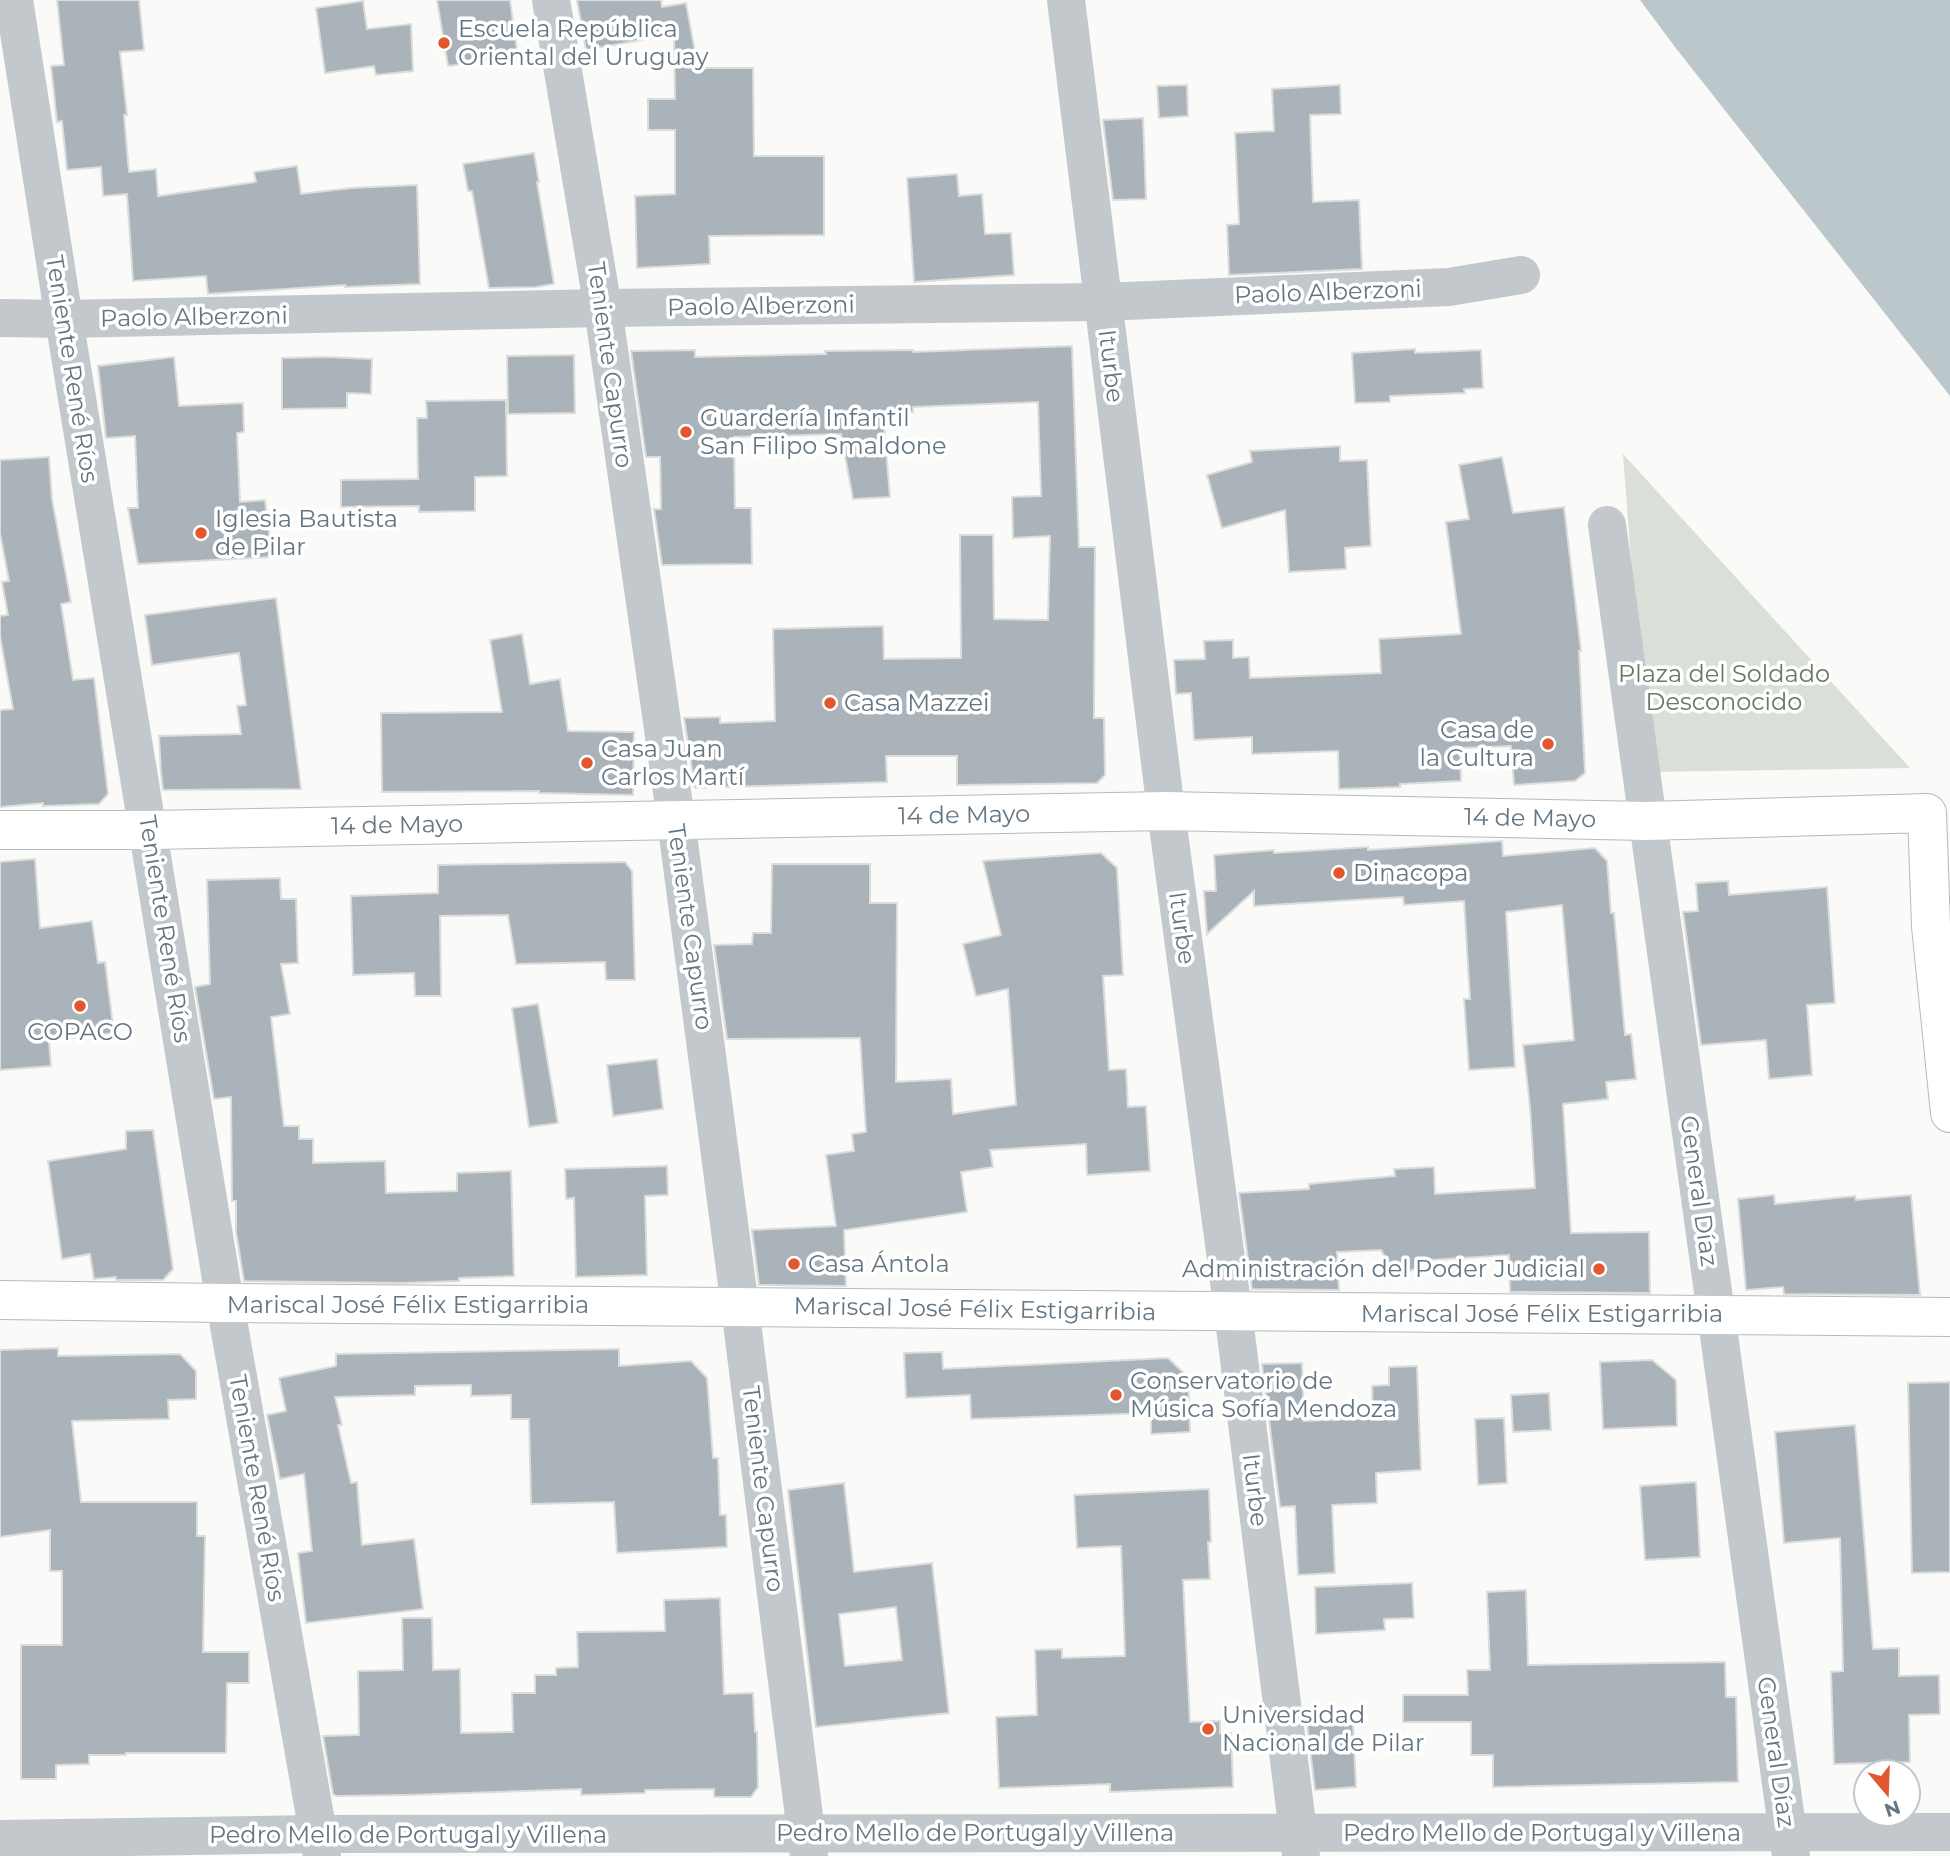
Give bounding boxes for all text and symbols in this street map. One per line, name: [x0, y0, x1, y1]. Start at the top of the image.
place label: Escuela República Oriental del Uruguay: [458, 14, 708, 71]
marker: Escuela República Oriental del Uruguay: [436, 35, 452, 51]
street label: Teniente René Ríos: [40, 253, 105, 485]
street label: Teniente Capurro: [582, 260, 639, 470]
street label: Paolo Alberzoni: [1234, 274, 1422, 309]
street label: Paolo Alberzoni: [667, 289, 855, 322]
street label: Paolo Alberzoni: [100, 300, 288, 333]
street label: Iturbe: [1093, 328, 1130, 404]
place label: Guardería Infantil San Filipo Smaldone: [700, 403, 946, 460]
marker: Guardería Infantil San Filipo Smaldone: [678, 424, 694, 440]
place label: Iglesia Bautista de Pilar: [215, 504, 398, 561]
marker: Iglesia Bautista de Pilar: [193, 525, 209, 541]
park label: Plaza del Soldado Desconocido: [1618, 659, 1830, 716]
place label: Casa Mazzei: [844, 688, 990, 717]
marker: Casa Mazzei: [822, 695, 838, 711]
place label: Casa de la Cultura: [1419, 715, 1534, 772]
place label: Casa Juan Carlos Martí: [601, 734, 746, 791]
marker: Casa de la Cultura: [1540, 736, 1556, 752]
marker: Casa Juan Carlos Martí: [579, 755, 595, 771]
street label: 14 de Mayo: [898, 799, 1030, 830]
street label: 14 de Mayo: [1464, 802, 1596, 833]
street label: 14 de Mayo: [331, 809, 463, 840]
street label: Teniente René Ríos: [133, 813, 198, 1045]
street label: Teniente Capurro: [662, 822, 719, 1032]
place label: Dinacopa: [1353, 858, 1468, 887]
marker: Dinacopa: [1331, 865, 1347, 881]
street label: Iturbe: [1163, 890, 1202, 966]
marker: COPACO: [72, 998, 88, 1014]
place label: COPACO: [27, 1017, 133, 1046]
street label: General Díaz: [1675, 1114, 1724, 1268]
place label: Casa Ántola: [808, 1249, 950, 1278]
place label: Administración del Poder Judicial: [1182, 1254, 1585, 1283]
marker: Casa Ántola: [786, 1256, 802, 1272]
marker: Administración del Poder Judicial: [1591, 1261, 1607, 1277]
street label: Mariscal José Félix Estigarribia: [227, 1290, 589, 1319]
street label: Mariscal José Félix Estigarribia: [794, 1291, 1157, 1326]
street label: Mariscal José Félix Estigarribia: [1361, 1299, 1723, 1328]
place label: Conservatorio de Música Sofía Mendoza: [1130, 1366, 1397, 1423]
street label: Teniente René Ríos: [223, 1372, 292, 1604]
street label: Teniente Capurro: [736, 1384, 791, 1594]
marker: Conservatorio de Música Sofía Mendoza: [1108, 1387, 1124, 1403]
street label: Iturbe: [1237, 1452, 1274, 1528]
street label: General Díaz: [1752, 1675, 1801, 1829]
place label: Universidad Nacional de Pilar: [1222, 1700, 1425, 1757]
marker: Universidad Nacional de Pilar: [1200, 1721, 1216, 1737]
north arrow: [1852, 1758, 1922, 1828]
text: N: [1881, 1795, 1903, 1822]
street label: Pedro Mello de Portugal y Villena: [776, 1818, 1174, 1847]
street label: Pedro Mello de Portugal y Villena: [1343, 1818, 1741, 1847]
street label: Pedro Mello de Portugal y Villena: [209, 1820, 607, 1849]

